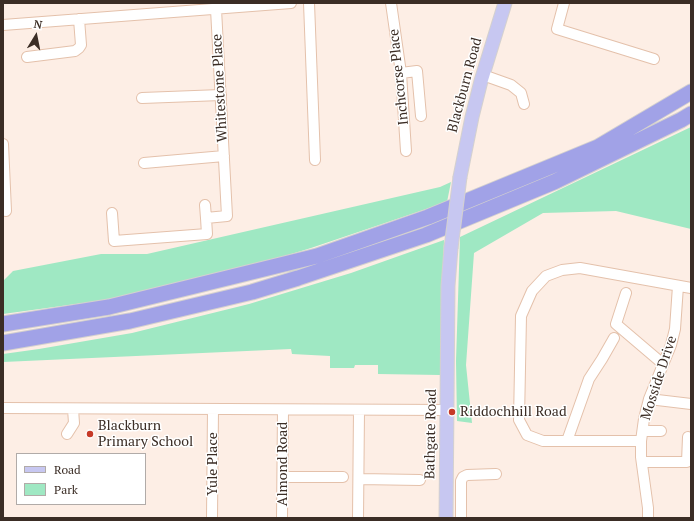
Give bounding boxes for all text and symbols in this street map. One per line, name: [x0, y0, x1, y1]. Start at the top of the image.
north arrow: [16, 16, 56, 56]
text: N: [33, 17, 43, 32]
street label: Inchcorse Place: [386, 28, 412, 126]
street label: Whitestone Place: [209, 33, 231, 143]
street label: Blackburn Road: [444, 36, 486, 134]
street label: Mosside Drive: [637, 334, 681, 422]
street label: Bathgate Road: [422, 389, 440, 479]
place label: Riddochhill Road: [460, 404, 567, 420]
marker: Riddochhill Road: [447, 407, 457, 417]
place label: Blackburn Primary School: [98, 418, 193, 450]
street label: Almond Road: [275, 422, 291, 506]
marker: Blackburn Primary School: [85, 429, 95, 439]
street label: Yule Place: [205, 432, 221, 496]
legend: [16, 453, 146, 505]
text: Road: [54, 462, 81, 477]
text: Park: [54, 482, 78, 497]

